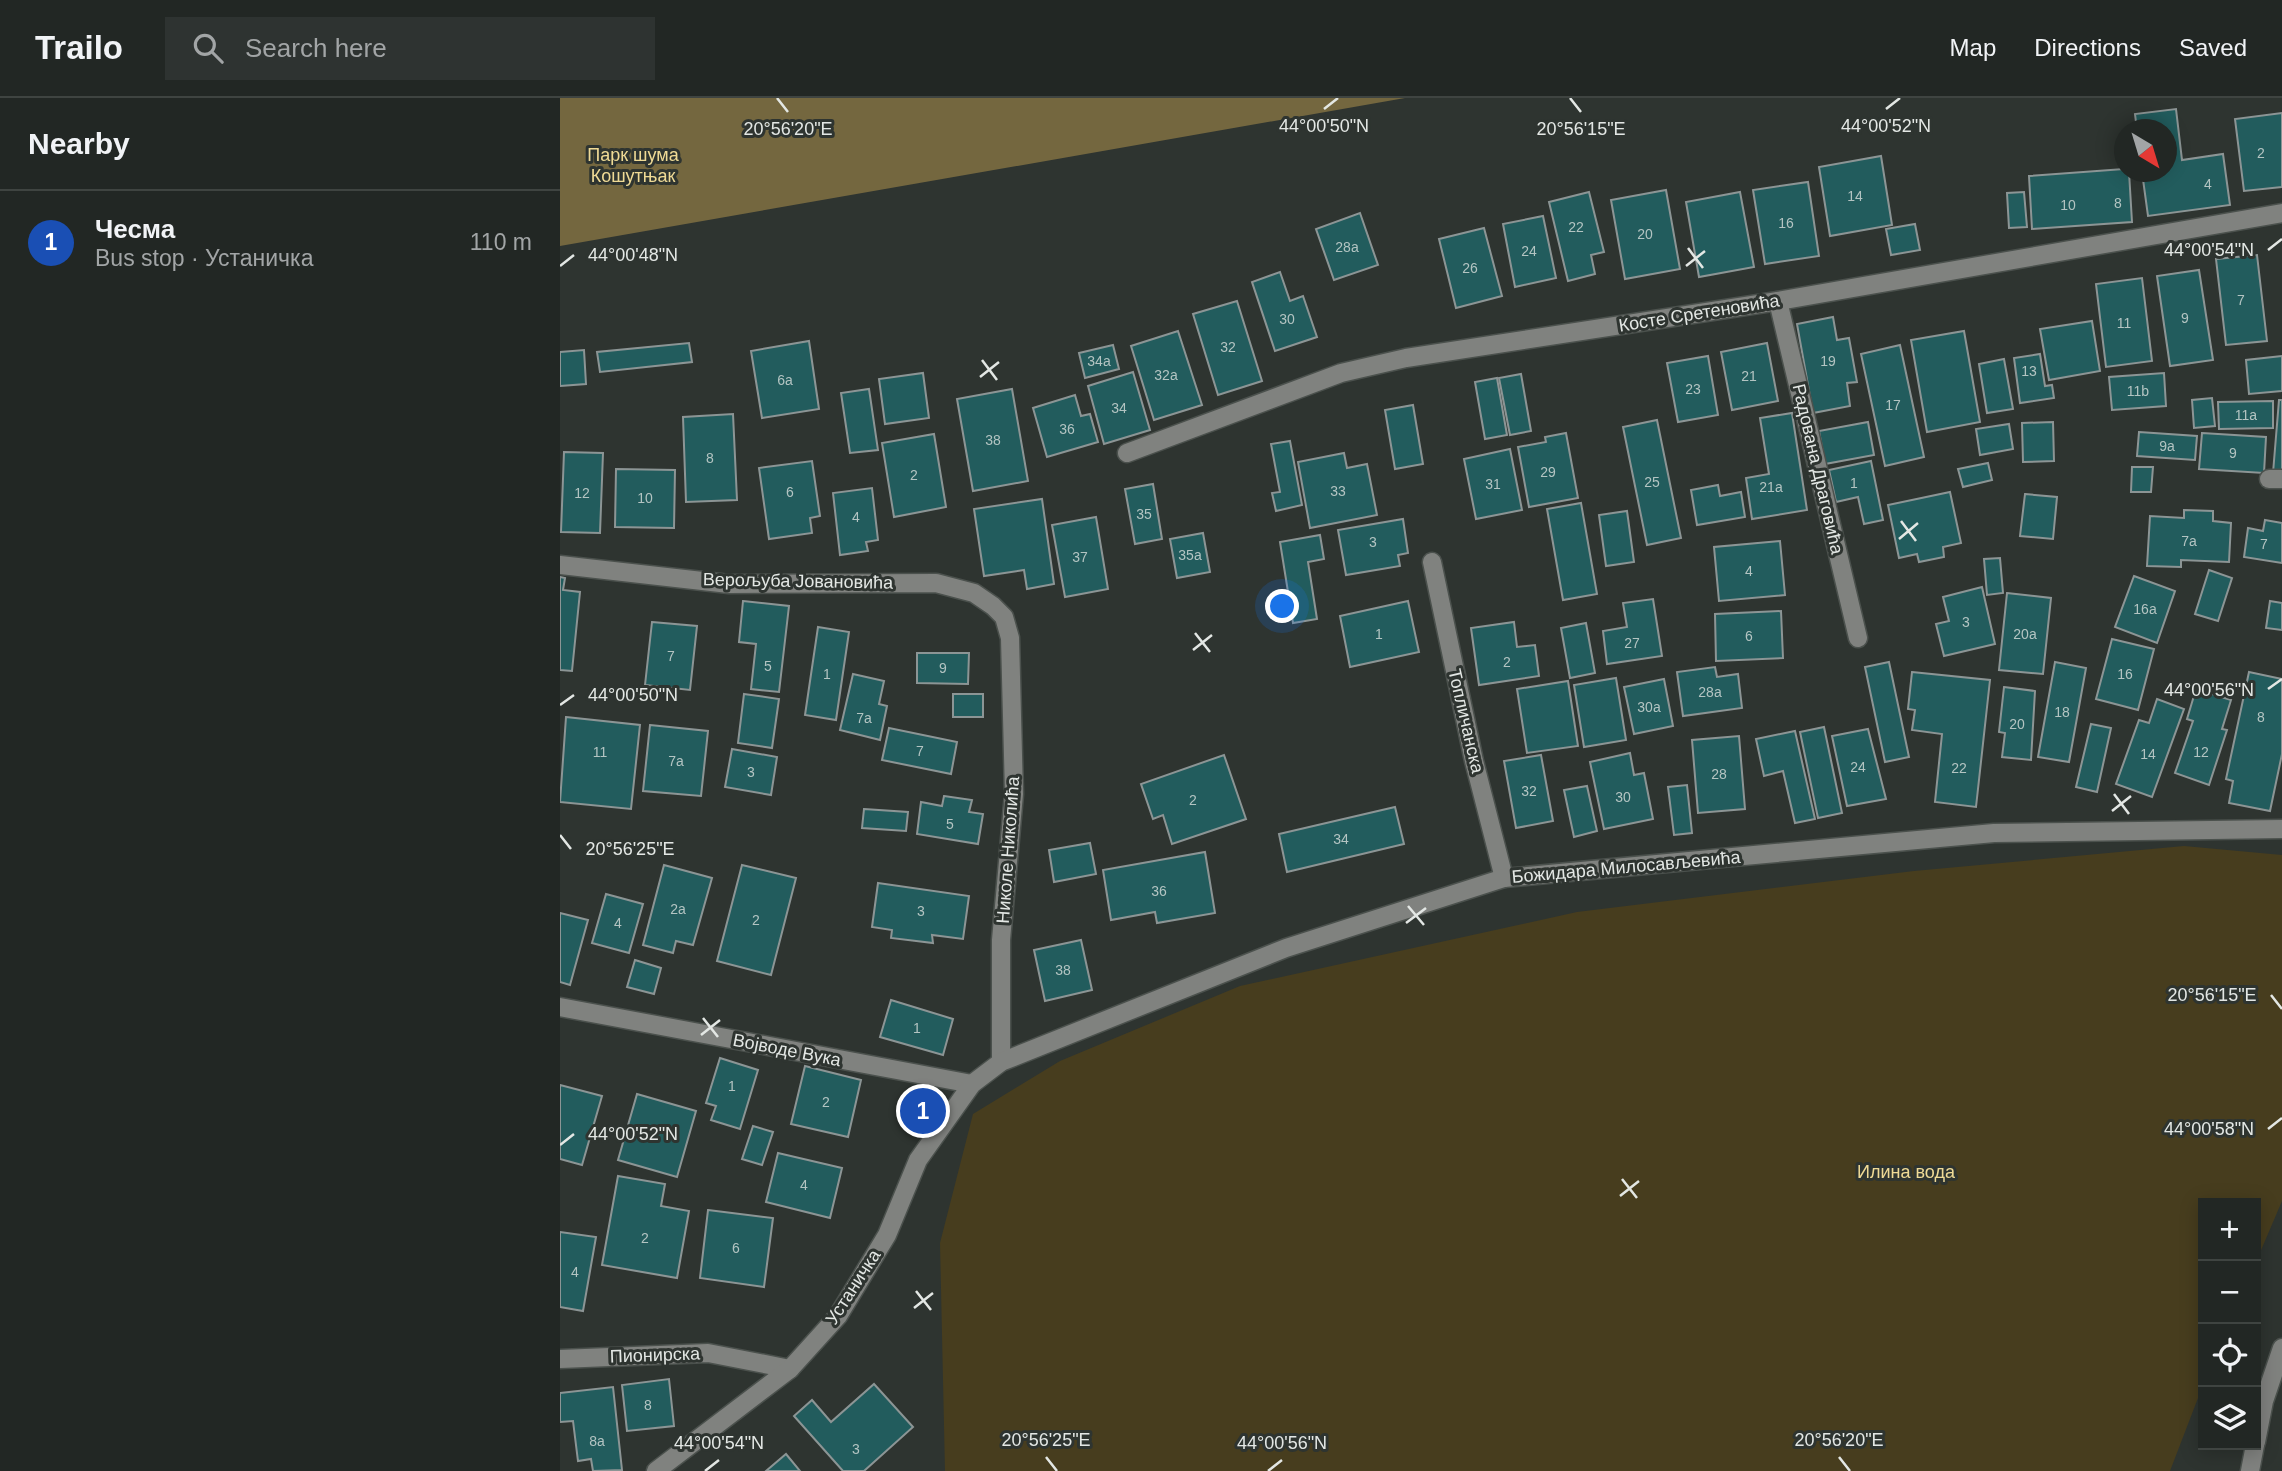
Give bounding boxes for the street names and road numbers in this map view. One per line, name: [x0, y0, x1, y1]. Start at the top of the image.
street label: Косте Сретеновића: [1617, 290, 1782, 336]
street label: Радована Драговића: [1789, 382, 1848, 557]
street label: Верољуба Јовановића: [703, 569, 894, 593]
street label: Топличанска: [1444, 667, 1488, 776]
street label: Николе Николића: [993, 775, 1023, 924]
street label: Божидара Милосављевића: [1511, 847, 1742, 887]
street label: Војводе Вука: [731, 1030, 844, 1070]
street label: Устаничка: [821, 1245, 885, 1328]
street label: Пионирска: [610, 1343, 701, 1367]

